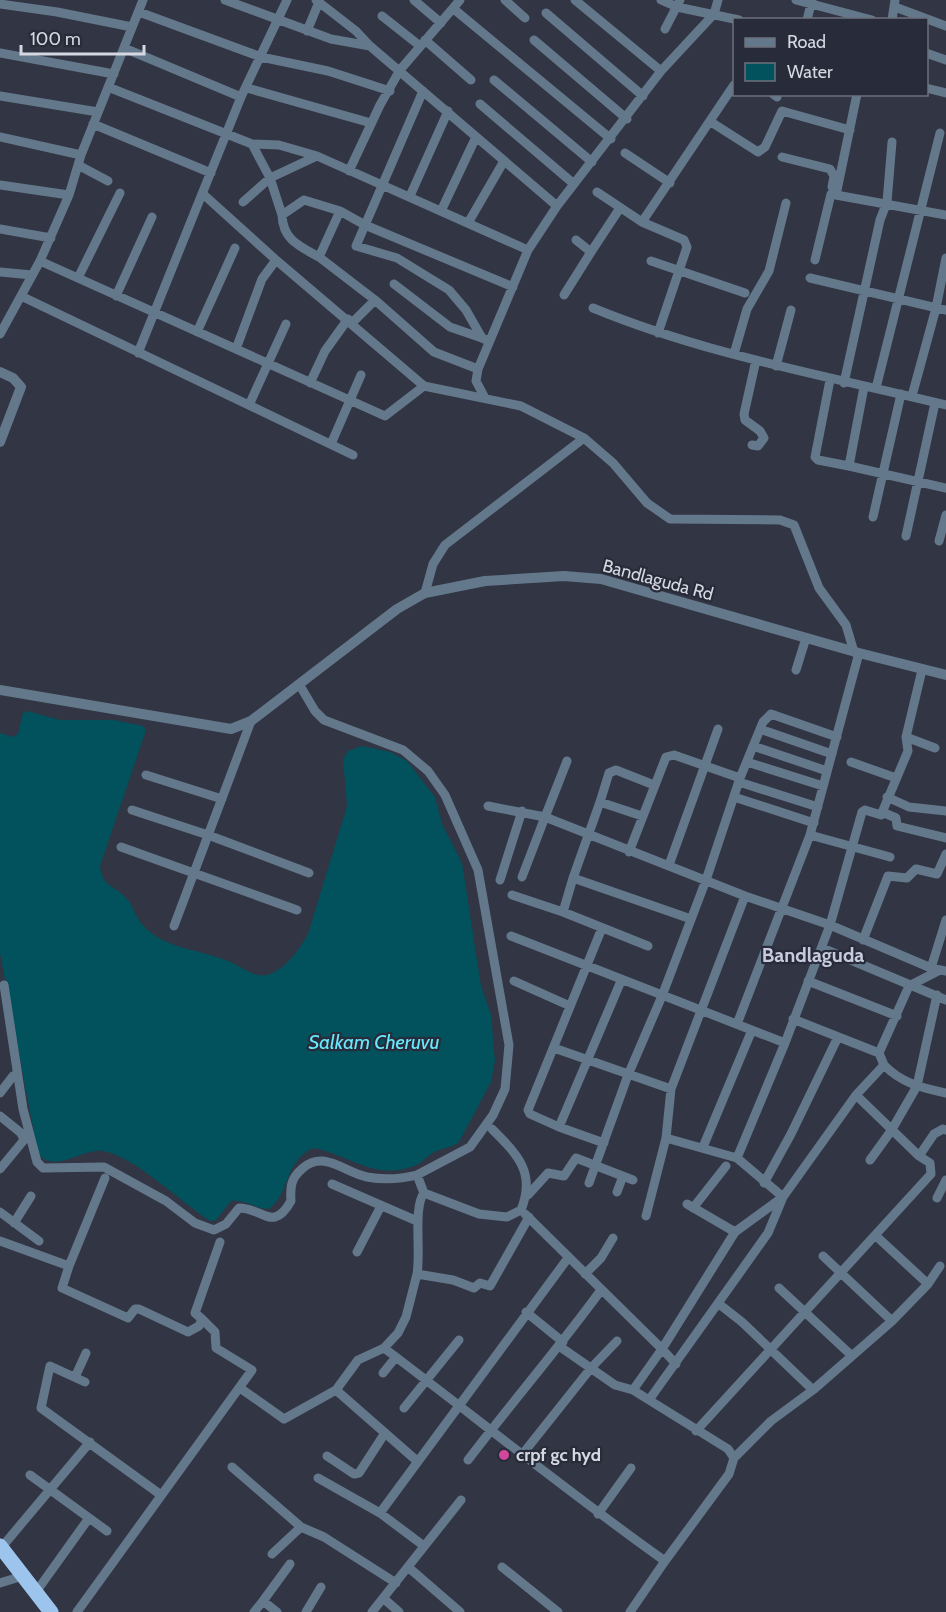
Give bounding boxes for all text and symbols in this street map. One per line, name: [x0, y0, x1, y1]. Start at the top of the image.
scale bar: [21, 18, 144, 56]
legend: [733, 18, 928, 96]
text: 100 m: [30, 28, 81, 50]
text: Road: [787, 31, 826, 53]
text: Water: [787, 61, 833, 83]
street label: Bandlaguda Rd: [600, 555, 716, 605]
district label: Bandlaguda: [762, 943, 864, 967]
water label: Salkam Cheruvu: [309, 1030, 440, 1054]
place label: crpf gc hyd: [516, 1444, 601, 1466]
marker: crpf gc hyd: [497, 1448, 511, 1462]

